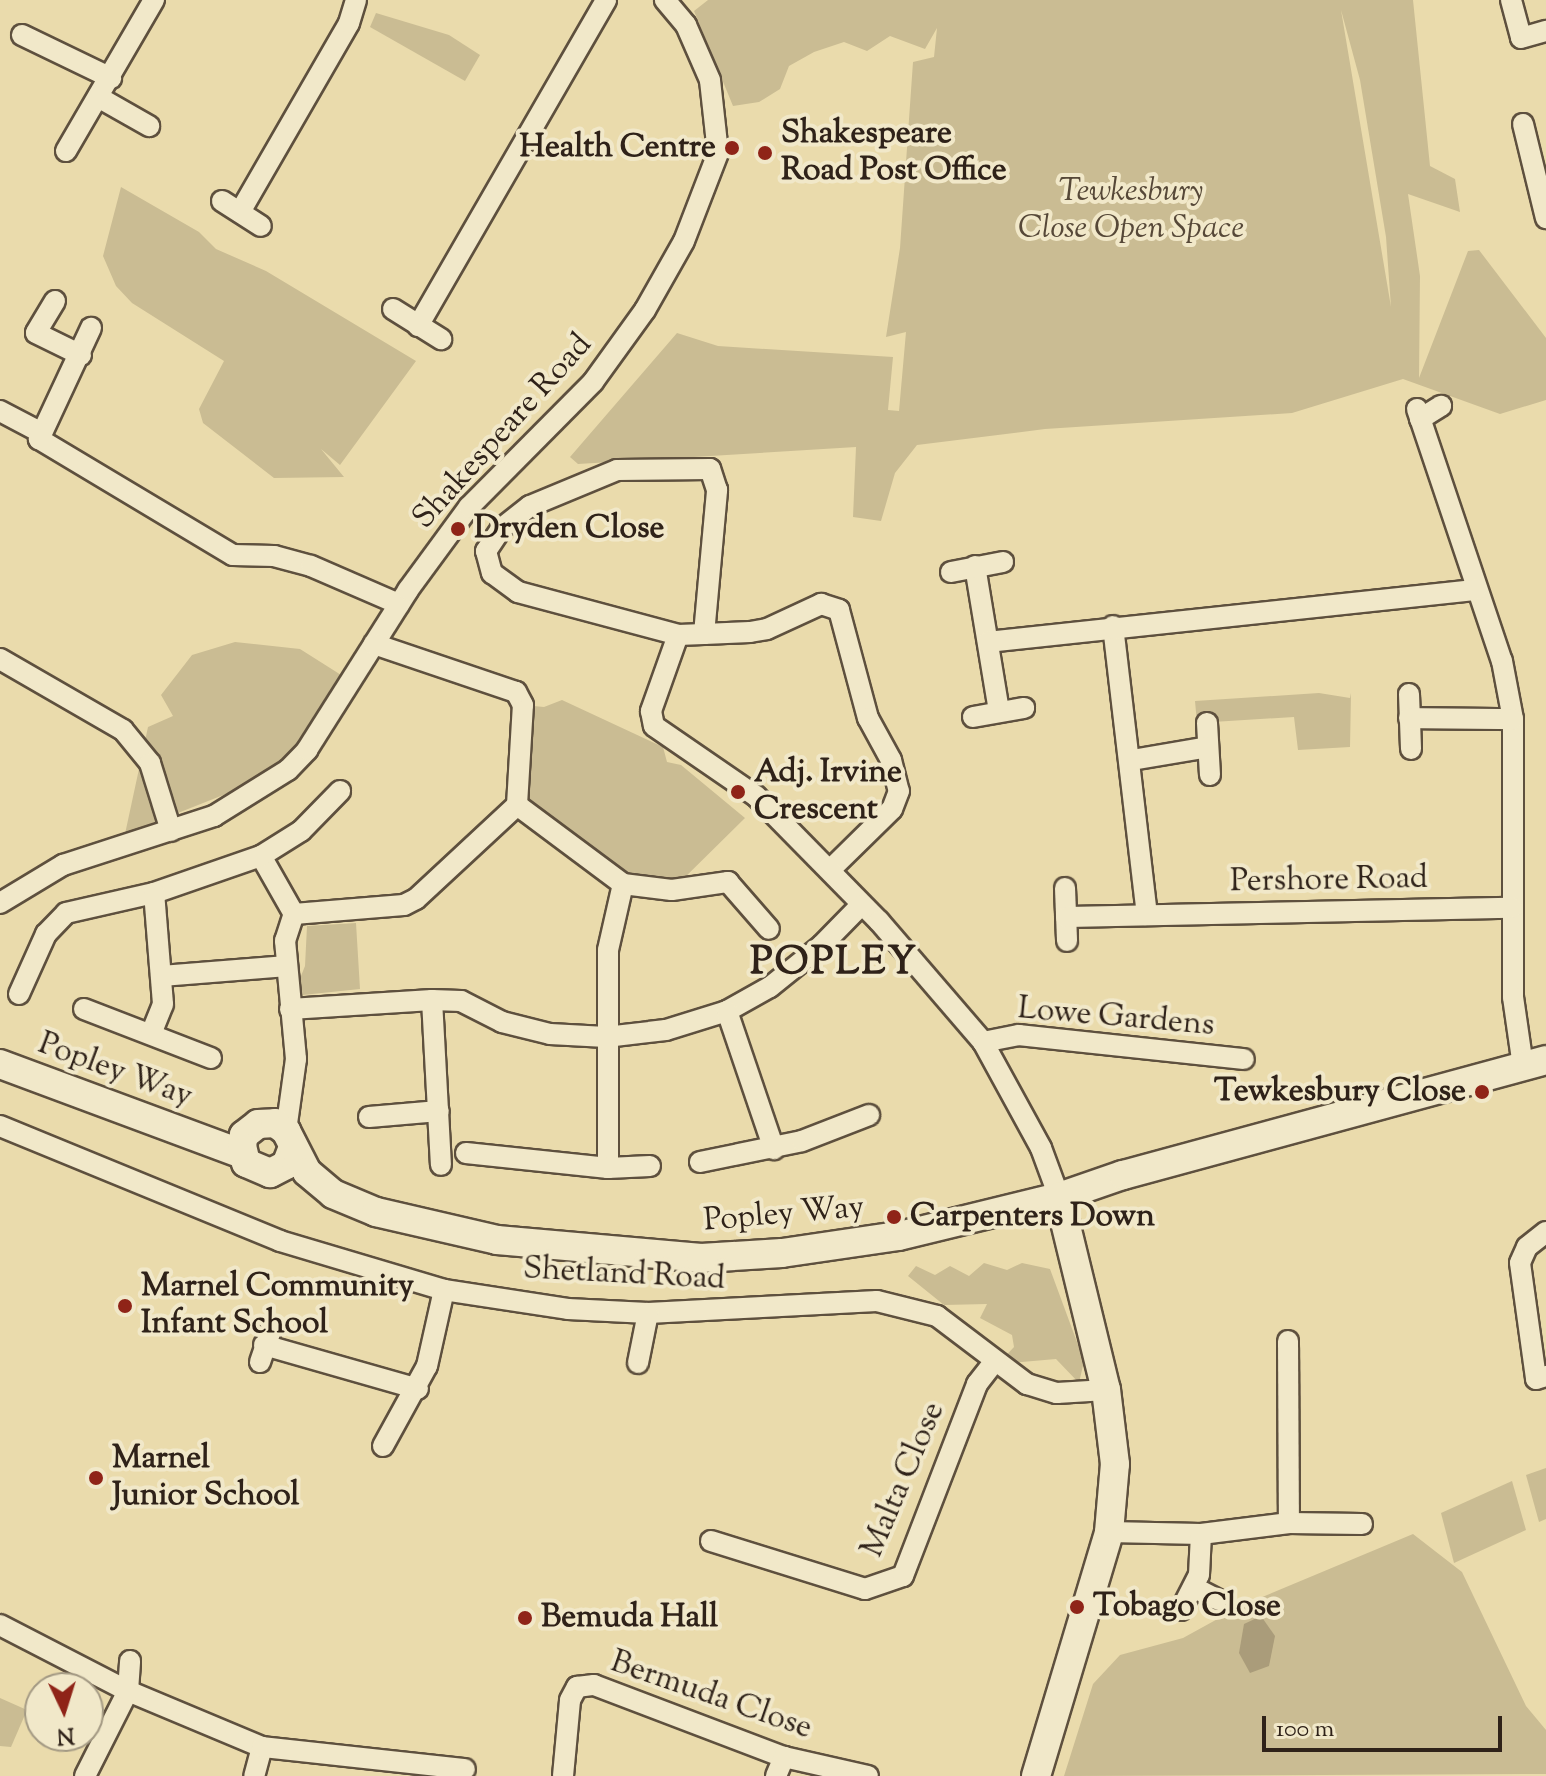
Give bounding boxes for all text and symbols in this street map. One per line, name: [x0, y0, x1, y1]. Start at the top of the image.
place label: Shakespeare Road Post Office: [781, 116, 1007, 191]
place label: Health Centre: [520, 129, 716, 167]
marker: Health Centre: [723, 139, 741, 157]
marker: Shakespeare Road Post Office: [756, 144, 774, 162]
park label: Tewkesbury Close Open Space: [1018, 174, 1244, 249]
street label: Shakespeare Road: [405, 326, 601, 538]
place label: Dryden Close: [474, 510, 664, 548]
marker: Dryden Close: [449, 520, 467, 538]
place label: Adj. Irvine Crescent: [754, 755, 902, 830]
marker: Adj. Irvine Crescent: [729, 783, 747, 801]
street label: Pershore Road: [1230, 860, 1428, 902]
district label: POPLEY: [750, 940, 918, 988]
street label: Lowe Gardens: [1016, 990, 1216, 1046]
street label: Popley Way: [33, 1025, 197, 1117]
place label: Tewkesbury Close: [1214, 1073, 1466, 1111]
marker: Tewkesbury Close: [1473, 1083, 1491, 1101]
street label: Popley Way: [702, 1189, 866, 1241]
place label: Carpenters Down: [910, 1198, 1155, 1236]
marker: Carpenters Down: [885, 1208, 903, 1226]
street label: Shetland Road: [522, 1251, 726, 1299]
place label: Marnel Community Infant School: [141, 1269, 414, 1344]
marker: Marnel Community Infant School: [116, 1297, 134, 1315]
street label: Malta Close: [854, 1397, 954, 1563]
place label: Marnel Junior School: [112, 1441, 299, 1516]
marker: Marnel Junior School: [87, 1469, 105, 1487]
place label: Tobago Close: [1093, 1588, 1281, 1626]
marker: Tobago Close: [1068, 1598, 1086, 1616]
place label: Bemuda Hall: [541, 1599, 718, 1637]
marker: Bemuda Hall: [516, 1609, 534, 1627]
street label: Bermuda Close: [605, 1644, 817, 1748]
north arrow: [24, 1672, 104, 1752]
scale bar: [1266, 1700, 1506, 1750]
text: 100 m: [1276, 1713, 1334, 1747]
text: N: [56, 1717, 75, 1751]

